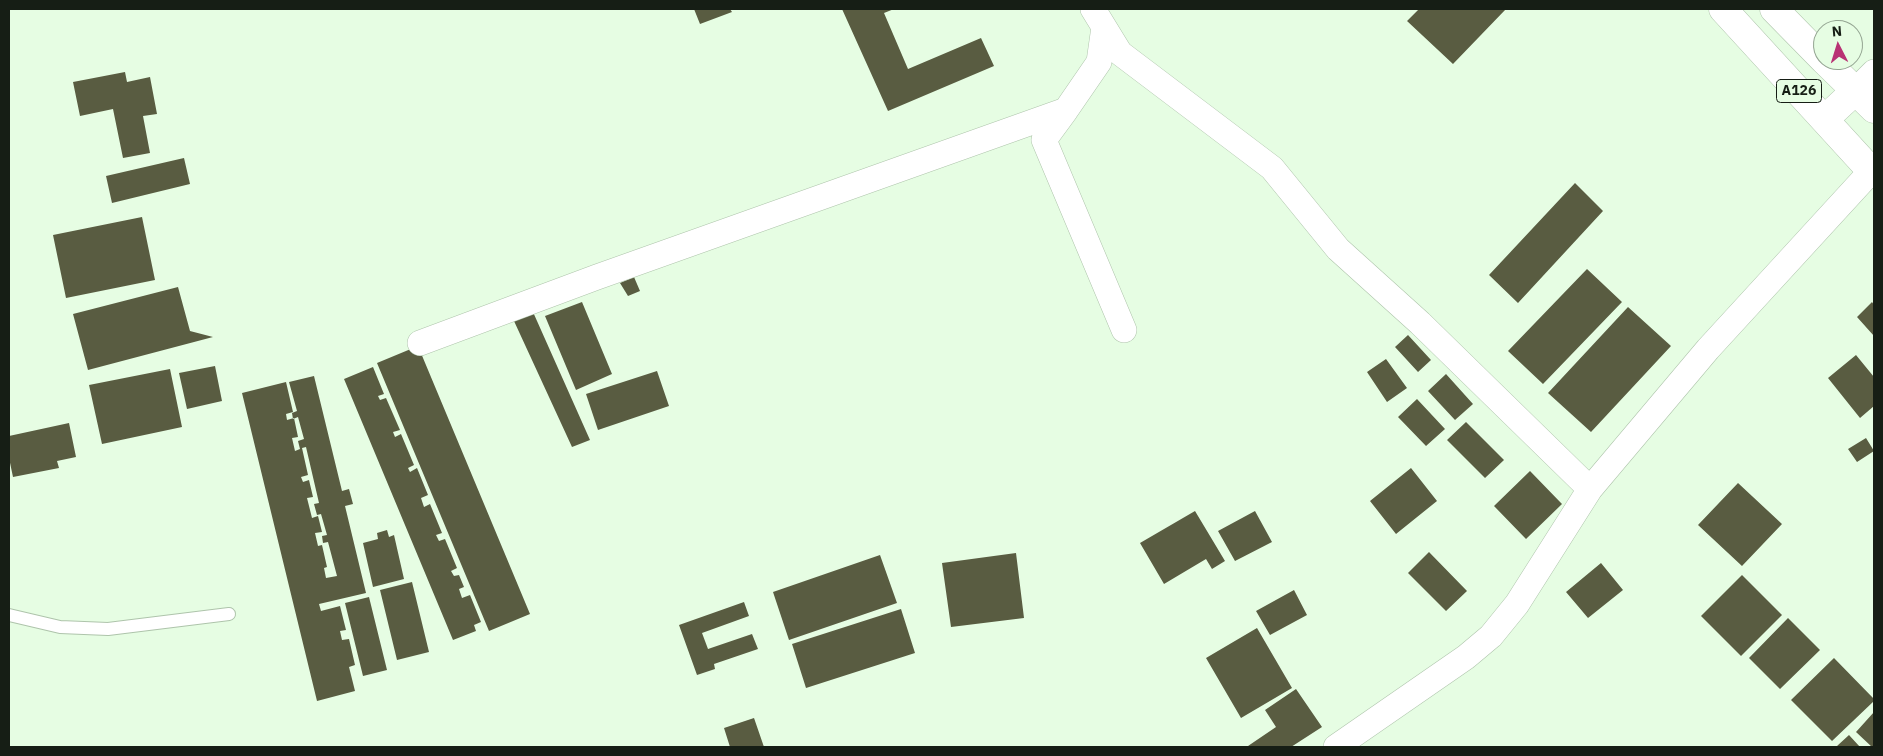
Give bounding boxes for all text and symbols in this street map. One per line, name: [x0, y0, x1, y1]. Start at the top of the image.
north arrow: [1813, 20, 1863, 70]
text: N: [1831, 22, 1843, 40]
road number: A126: [1776, 80, 1822, 102]

